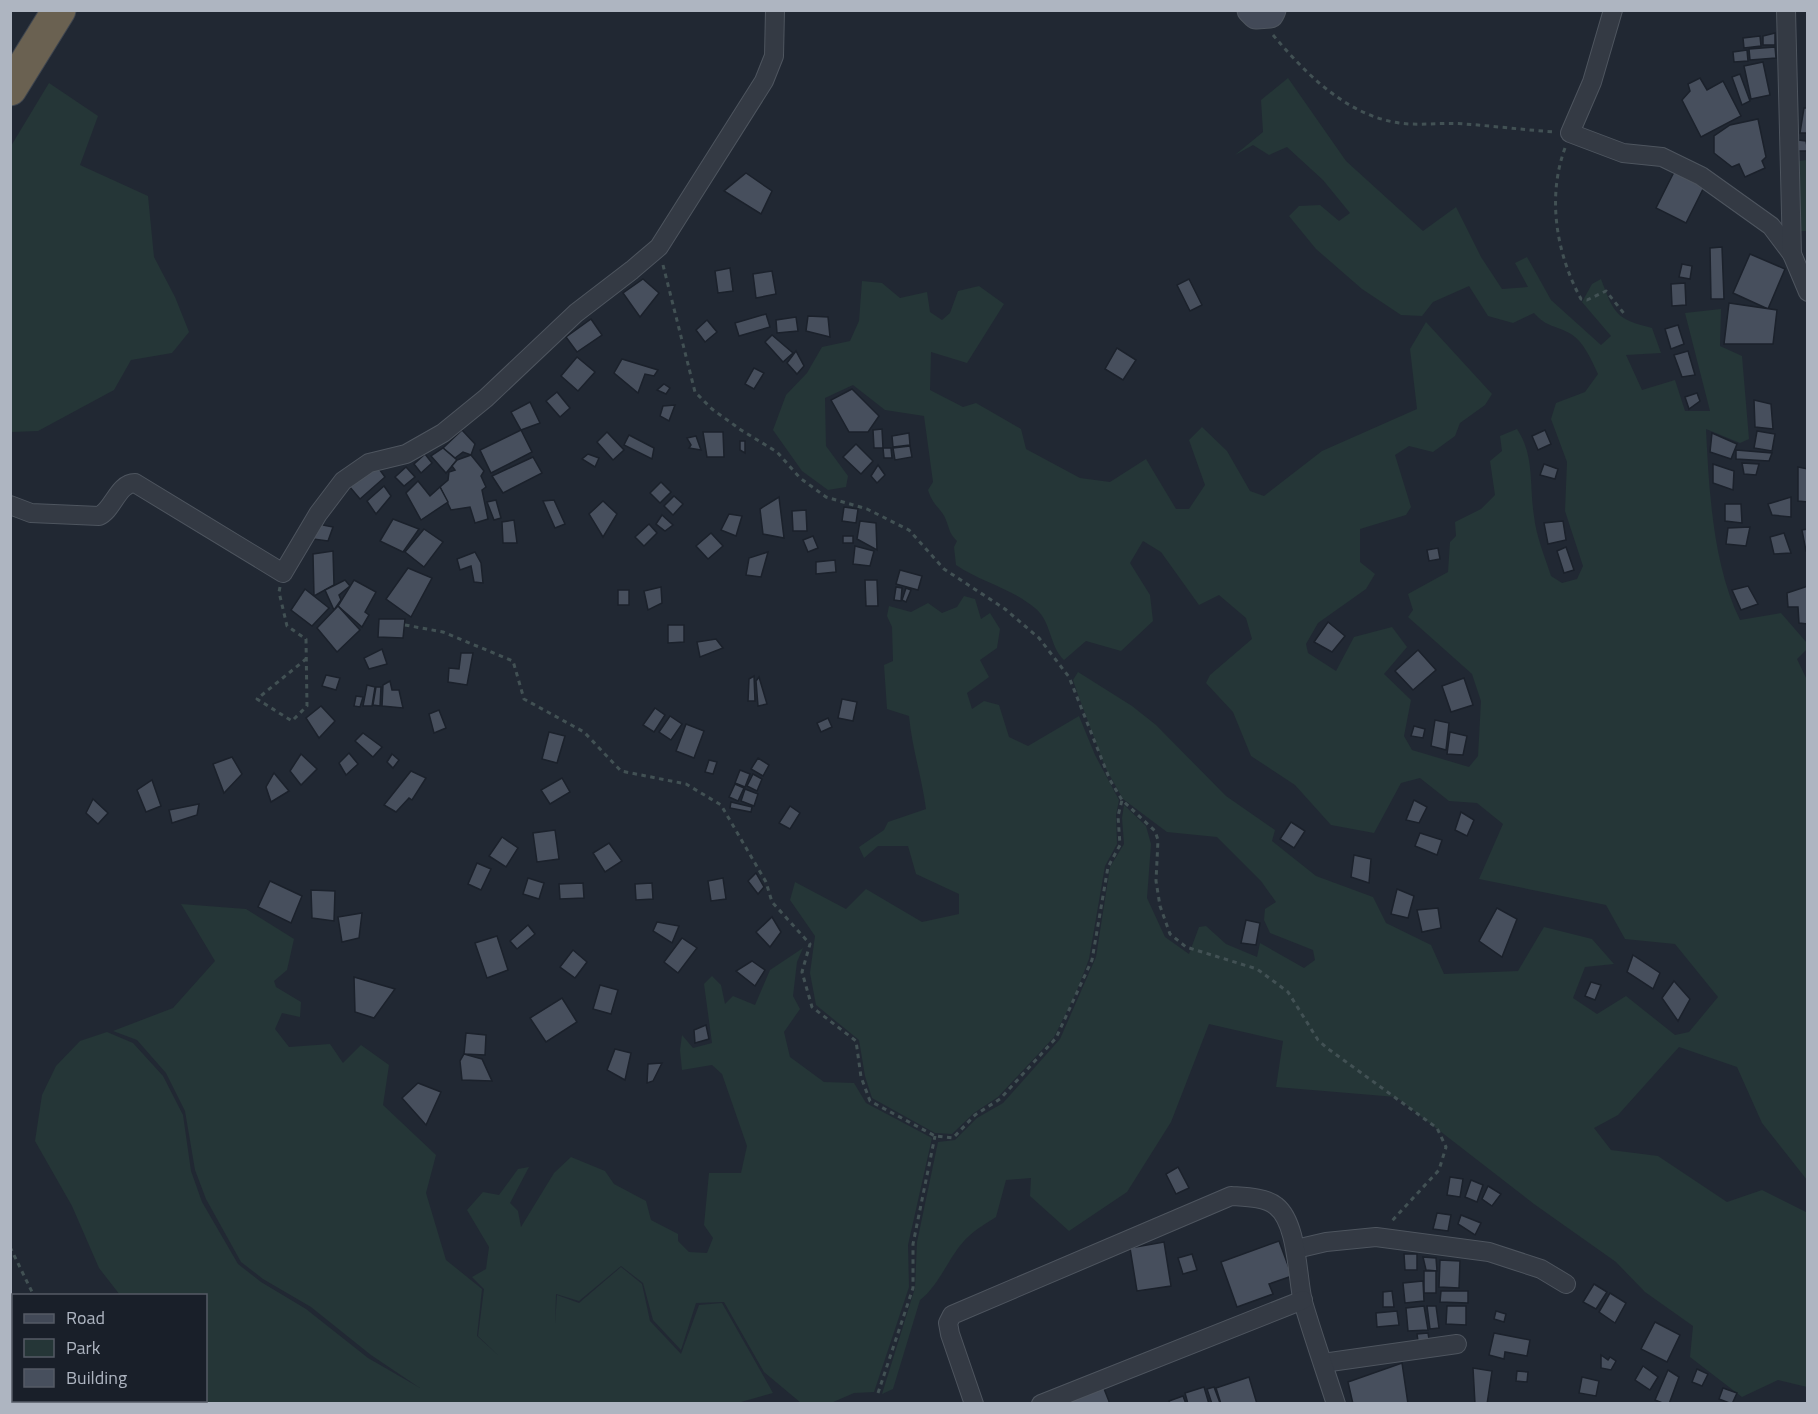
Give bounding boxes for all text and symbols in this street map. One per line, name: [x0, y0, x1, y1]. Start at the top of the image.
legend: [12, 1294, 207, 1402]
text: Road: [66, 1304, 105, 1331]
text: Park: [66, 1334, 101, 1361]
text: Building: [66, 1364, 127, 1391]

